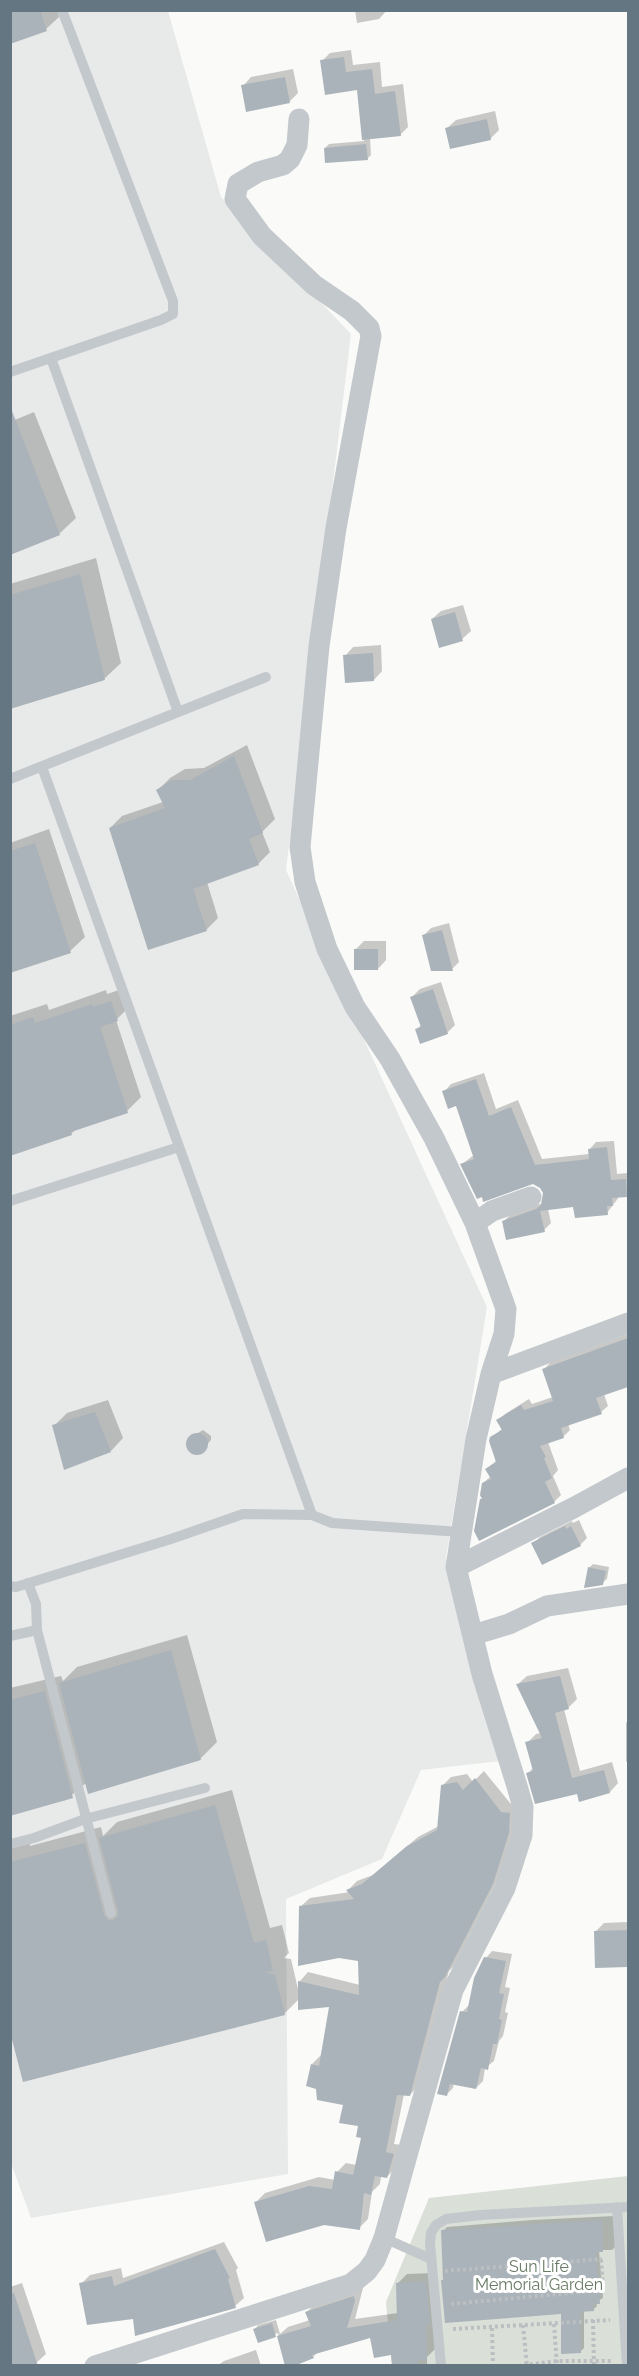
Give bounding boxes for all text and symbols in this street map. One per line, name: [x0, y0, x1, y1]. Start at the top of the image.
park label: Sun Life Memorial Garden: [475, 2257, 603, 2295]

